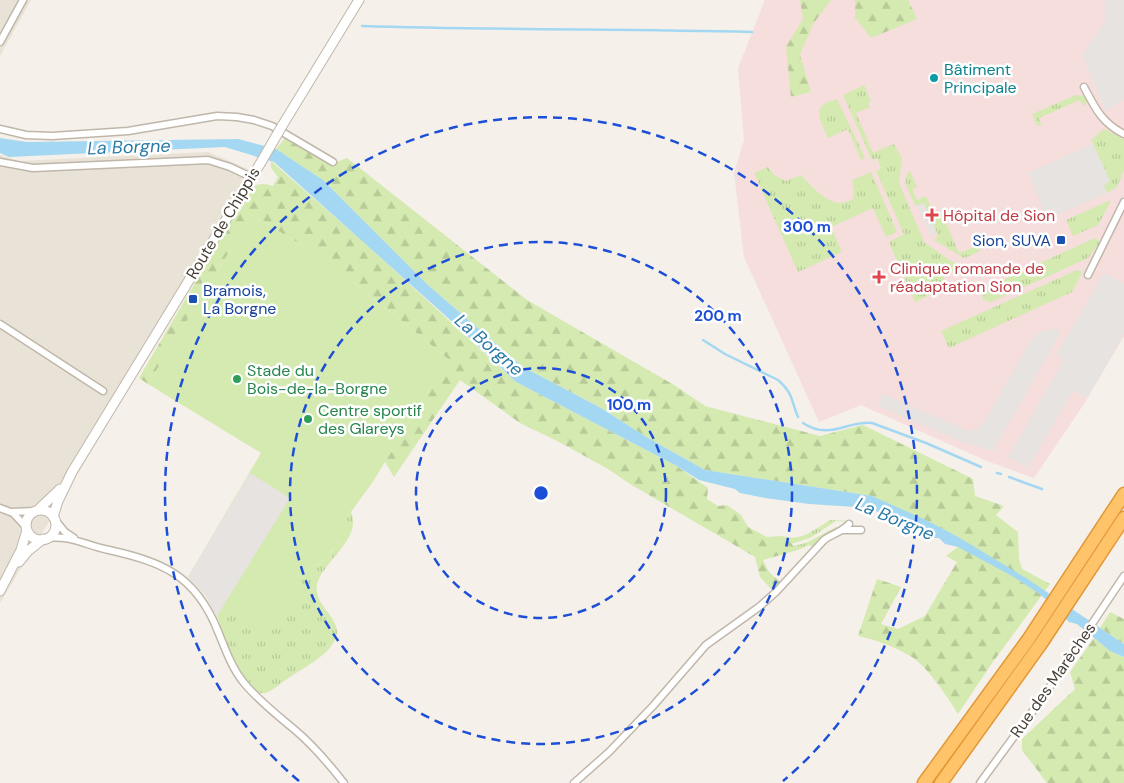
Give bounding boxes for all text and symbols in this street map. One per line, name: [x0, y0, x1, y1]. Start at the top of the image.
place label: Bâtiment Principale: [944, 59, 1017, 98]
marker: Bâtiment Principale: [928, 72, 940, 84]
water label: La Borgne: [87, 134, 171, 160]
street label: Route de Chippis: [181, 163, 265, 283]
place label: Hôpital de Sion: [943, 205, 1055, 226]
marker: Hôpital de Sion: [925, 208, 939, 222]
text: 300 m: [783, 217, 831, 237]
place label: Sion, SUVA: [973, 230, 1051, 251]
marker: Sion, SUVA: [1055, 234, 1067, 246]
place label: Clinique romande de réadaptation Sion: [890, 258, 1044, 297]
marker: Clinique romande de réadaptation Sion: [872, 270, 886, 284]
place label: Bramois, La Borgne: [203, 280, 276, 319]
marker: Bramois, La Borgne: [187, 293, 199, 305]
text: 200 m: [694, 306, 742, 326]
water label: La Borgne: [450, 309, 528, 381]
place label: Stade du Bois-de-la-Borgne: [247, 360, 387, 399]
marker: Stade du Bois-de-la-Borgne: [231, 373, 243, 385]
text: 100 m: [607, 395, 651, 415]
place label: Centre sportif des Glareys: [318, 400, 422, 439]
marker: Centre sportif des Glareys: [302, 413, 314, 425]
centre of rings: [532, 484, 550, 502]
water label: La Borgne: [852, 492, 938, 546]
street label: Rue des Marèches: [1005, 618, 1101, 742]

